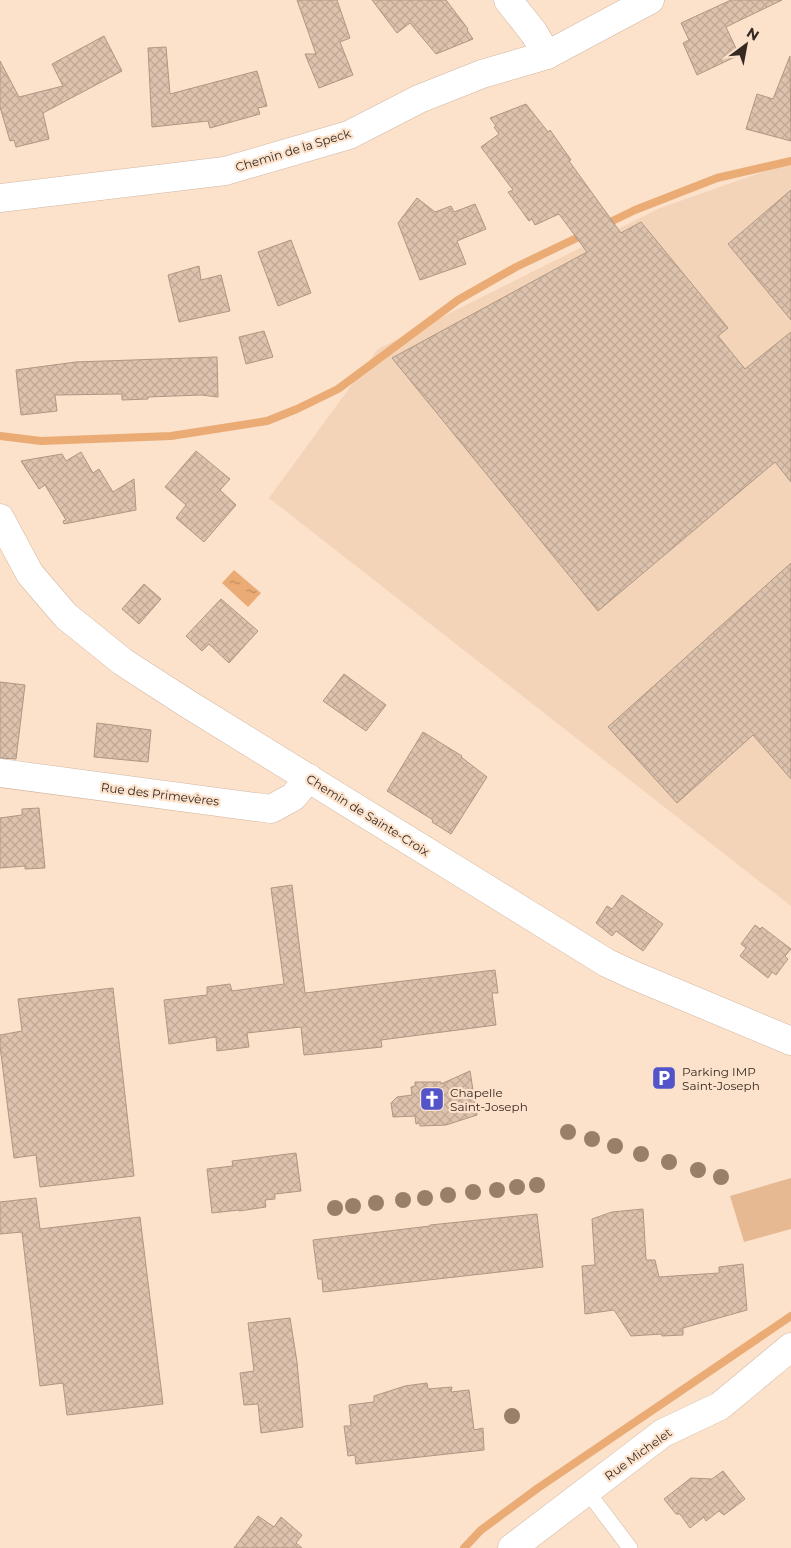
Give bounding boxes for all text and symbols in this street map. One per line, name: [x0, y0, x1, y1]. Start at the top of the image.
north arrow: [721, 20, 771, 70]
text: N: [743, 23, 762, 45]
street label: Chemin de la Speck: [234, 125, 353, 175]
street label: Chemin de Sainte-Croix: [304, 771, 433, 859]
street label: Rue des Primevères: [100, 779, 220, 809]
place label: Parking IMP Saint-Joseph: [682, 1064, 760, 1093]
parking icon: Parking IMP Saint-Joseph: [651, 1065, 677, 1091]
place label: Chapelle Saint-Joseph: [450, 1085, 528, 1114]
church icon: Chapelle Saint-Joseph: [419, 1086, 445, 1112]
street label: Rue Michelet: [602, 1425, 675, 1483]

